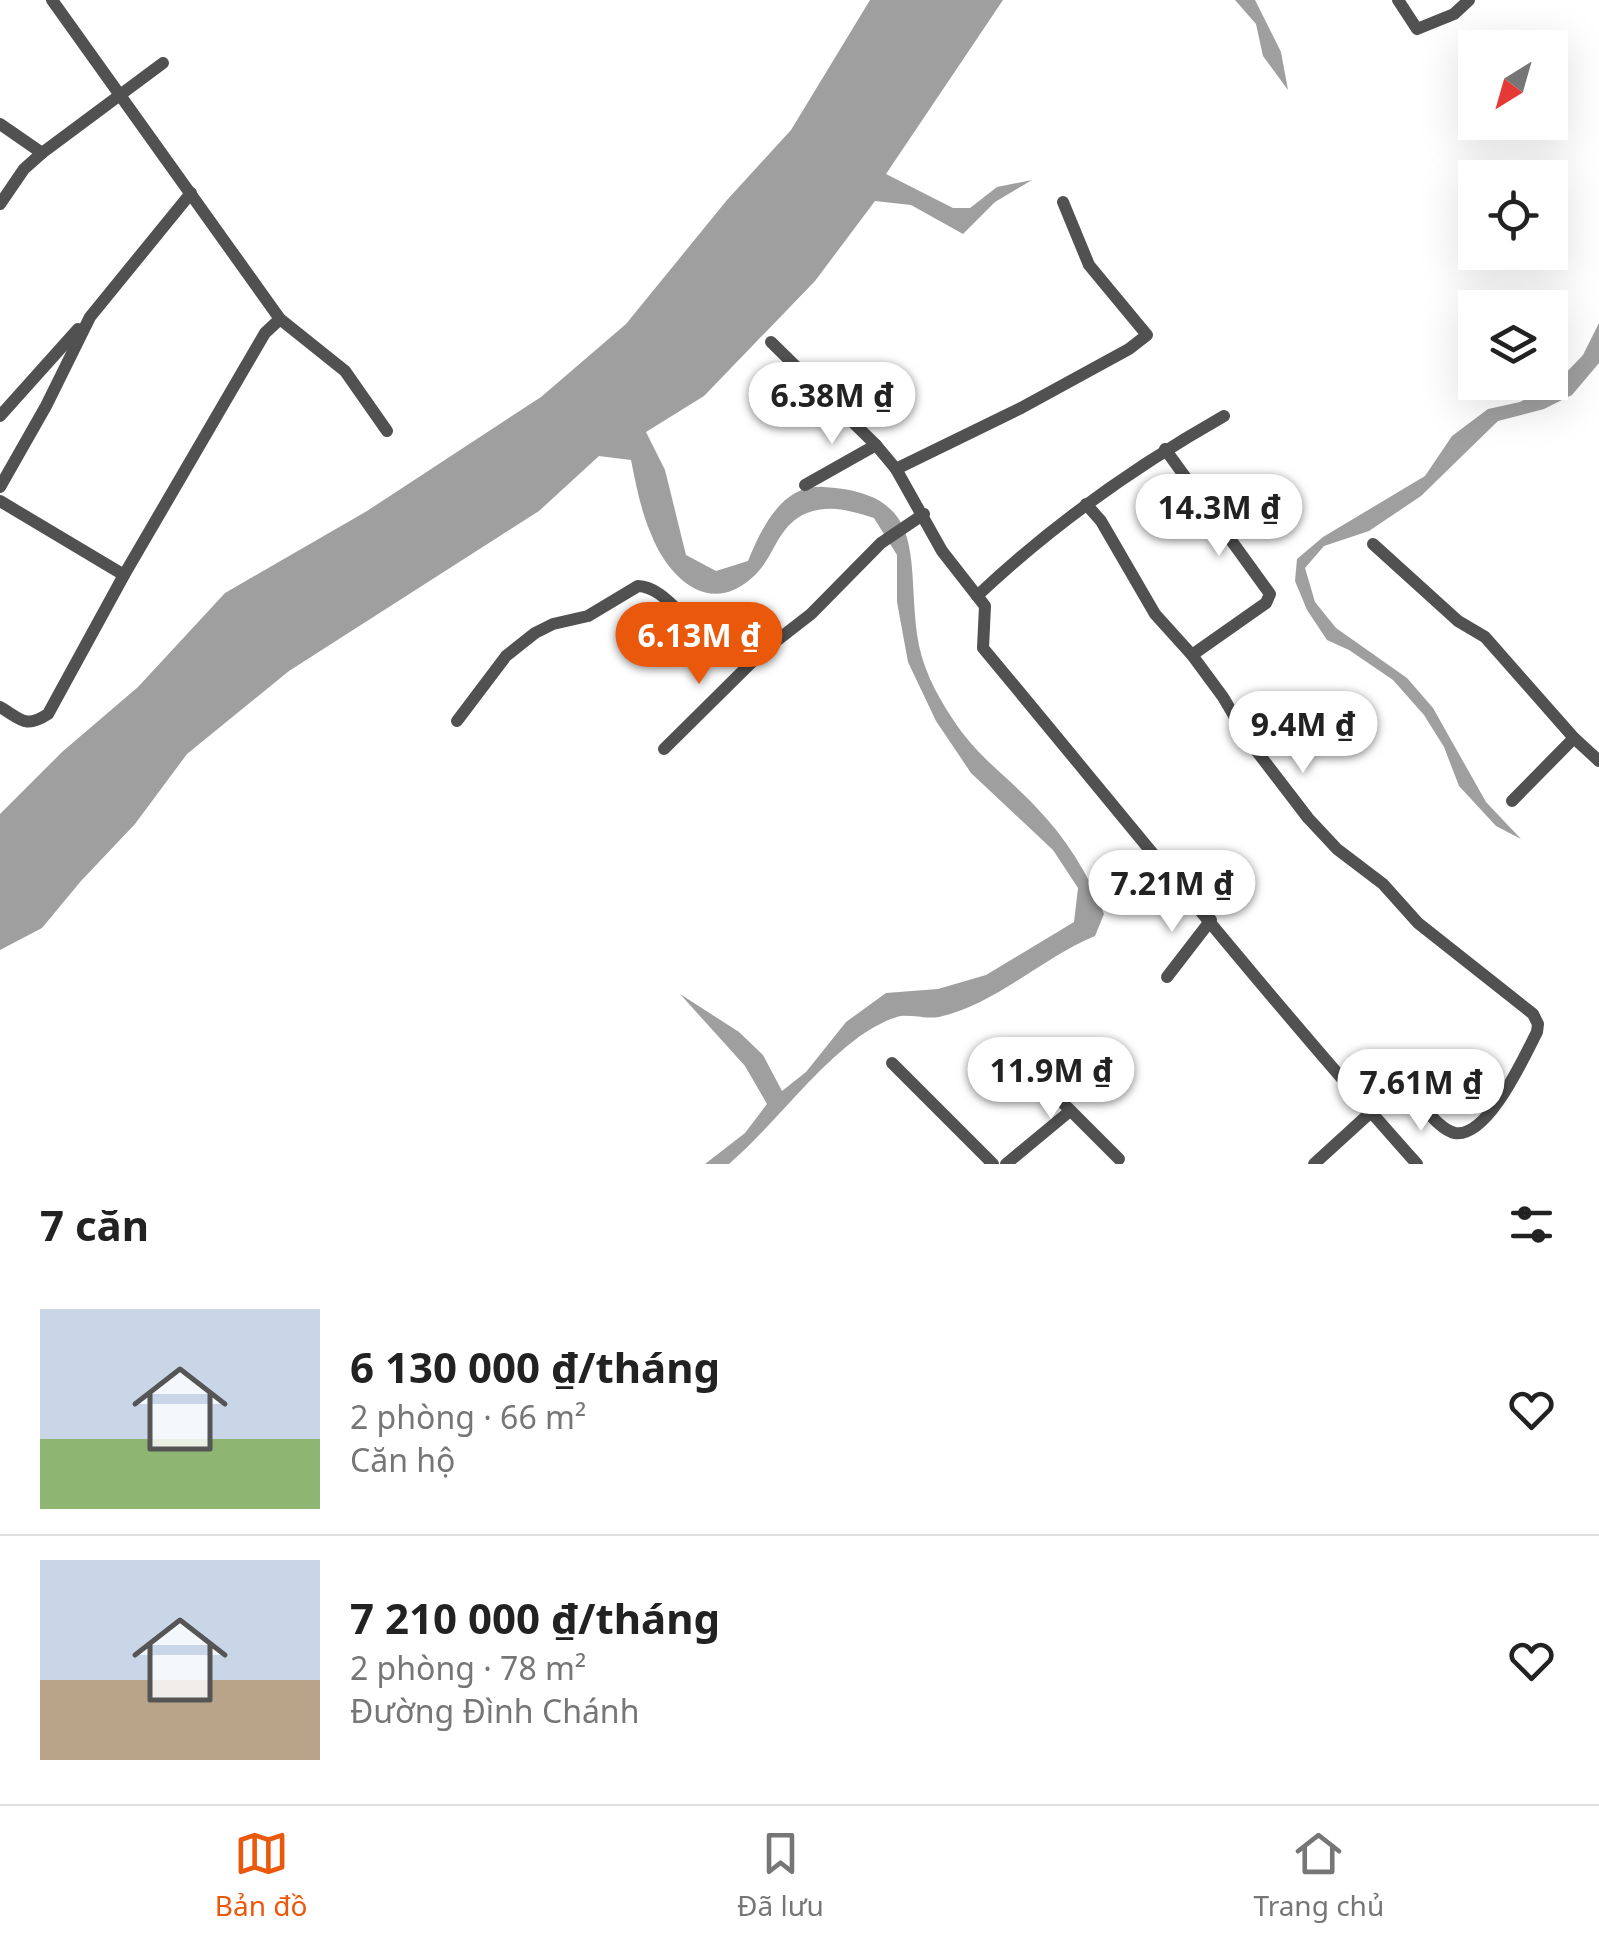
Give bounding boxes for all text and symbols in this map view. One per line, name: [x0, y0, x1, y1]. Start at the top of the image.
north arrow: [1458, 30, 1568, 140]
map controls: [1458, 30, 1568, 400]
button: locate: [1458, 160, 1568, 270]
button: layers: [1458, 290, 1568, 400]
pin: 6.38M ₫: [740, 362, 924, 447]
text: 6.38M ₫: [770, 373, 894, 416]
pin: 14.3M ₫: [1127, 474, 1311, 559]
text: 14.3M ₫: [1157, 485, 1281, 528]
pin: 6.13M ₫: [607, 602, 791, 687]
text: 6.13M ₫: [637, 613, 761, 656]
pin: 9.4M ₫: [1222, 691, 1384, 776]
text: 9.4M ₫: [1251, 702, 1355, 745]
pin: 7.21M ₫: [1080, 850, 1264, 935]
text: 7.21M ₫: [1110, 861, 1234, 904]
pin: 11.9M ₫: [959, 1037, 1143, 1122]
text: 11.9M ₫: [989, 1048, 1113, 1091]
pin: 7.61M ₫: [1329, 1049, 1513, 1134]
text: 7.61M ₫: [1359, 1060, 1483, 1103]
text: 7 căn: [40, 1196, 149, 1253]
icon: filters: [1504, 1197, 1559, 1252]
text: 6 130 000 ₫/tháng: [350, 1338, 720, 1395]
icon: home: [120, 1349, 240, 1469]
icon: heart: [1504, 1382, 1559, 1437]
text: 2 phòng · 66 m²: [350, 1395, 586, 1438]
text: Căn hộ: [350, 1438, 455, 1481]
text: 7 210 000 ₫/tháng: [350, 1589, 720, 1646]
icon: home: [120, 1600, 240, 1720]
icon: heart: [1504, 1633, 1559, 1688]
text: 2 phòng · 78 m²: [350, 1646, 586, 1689]
text: Đường Đình Chánh: [350, 1689, 639, 1732]
tab: Bản đồ: [215, 1826, 308, 1924]
tab: Đã lưu: [737, 1826, 824, 1924]
tab: Trang chủ: [1253, 1826, 1384, 1924]

